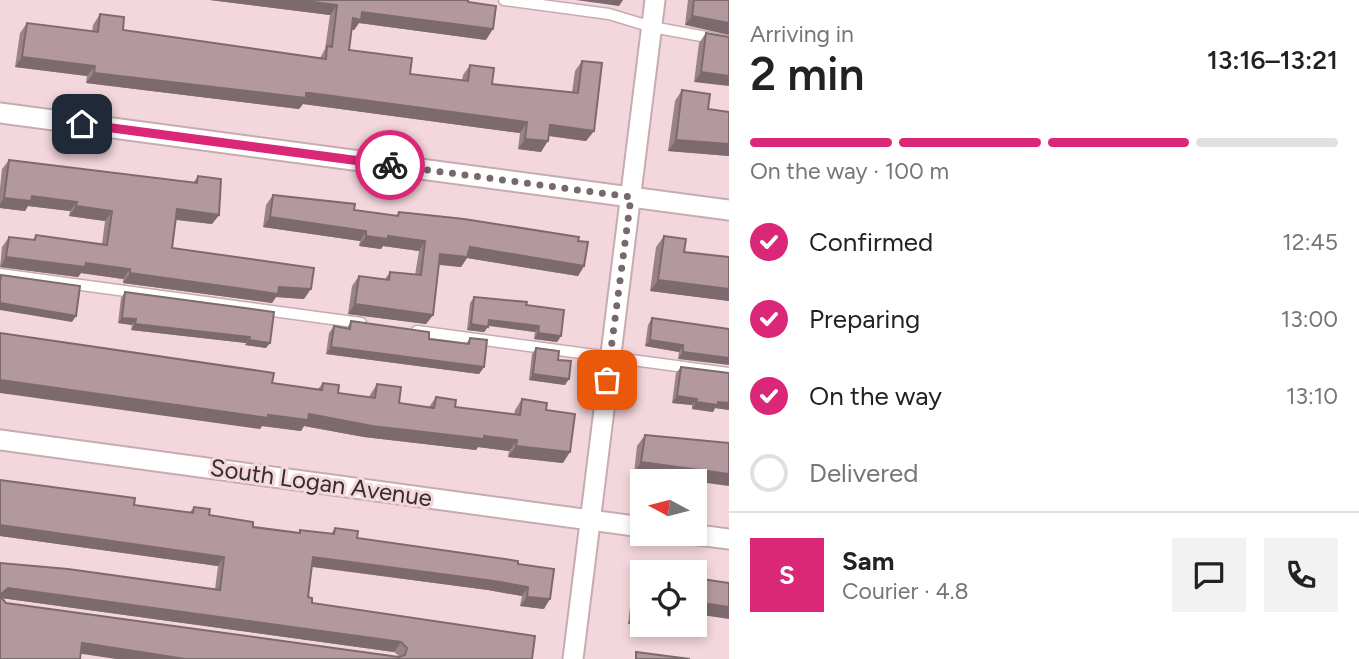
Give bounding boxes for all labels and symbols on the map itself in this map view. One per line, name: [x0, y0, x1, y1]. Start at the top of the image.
pin: [52, 94, 112, 154]
courier: [355, 130, 425, 200]
pin: [577, 350, 637, 410]
street label: South Logan Avenue: [208, 453, 434, 512]
north arrow: [630, 469, 707, 546]

